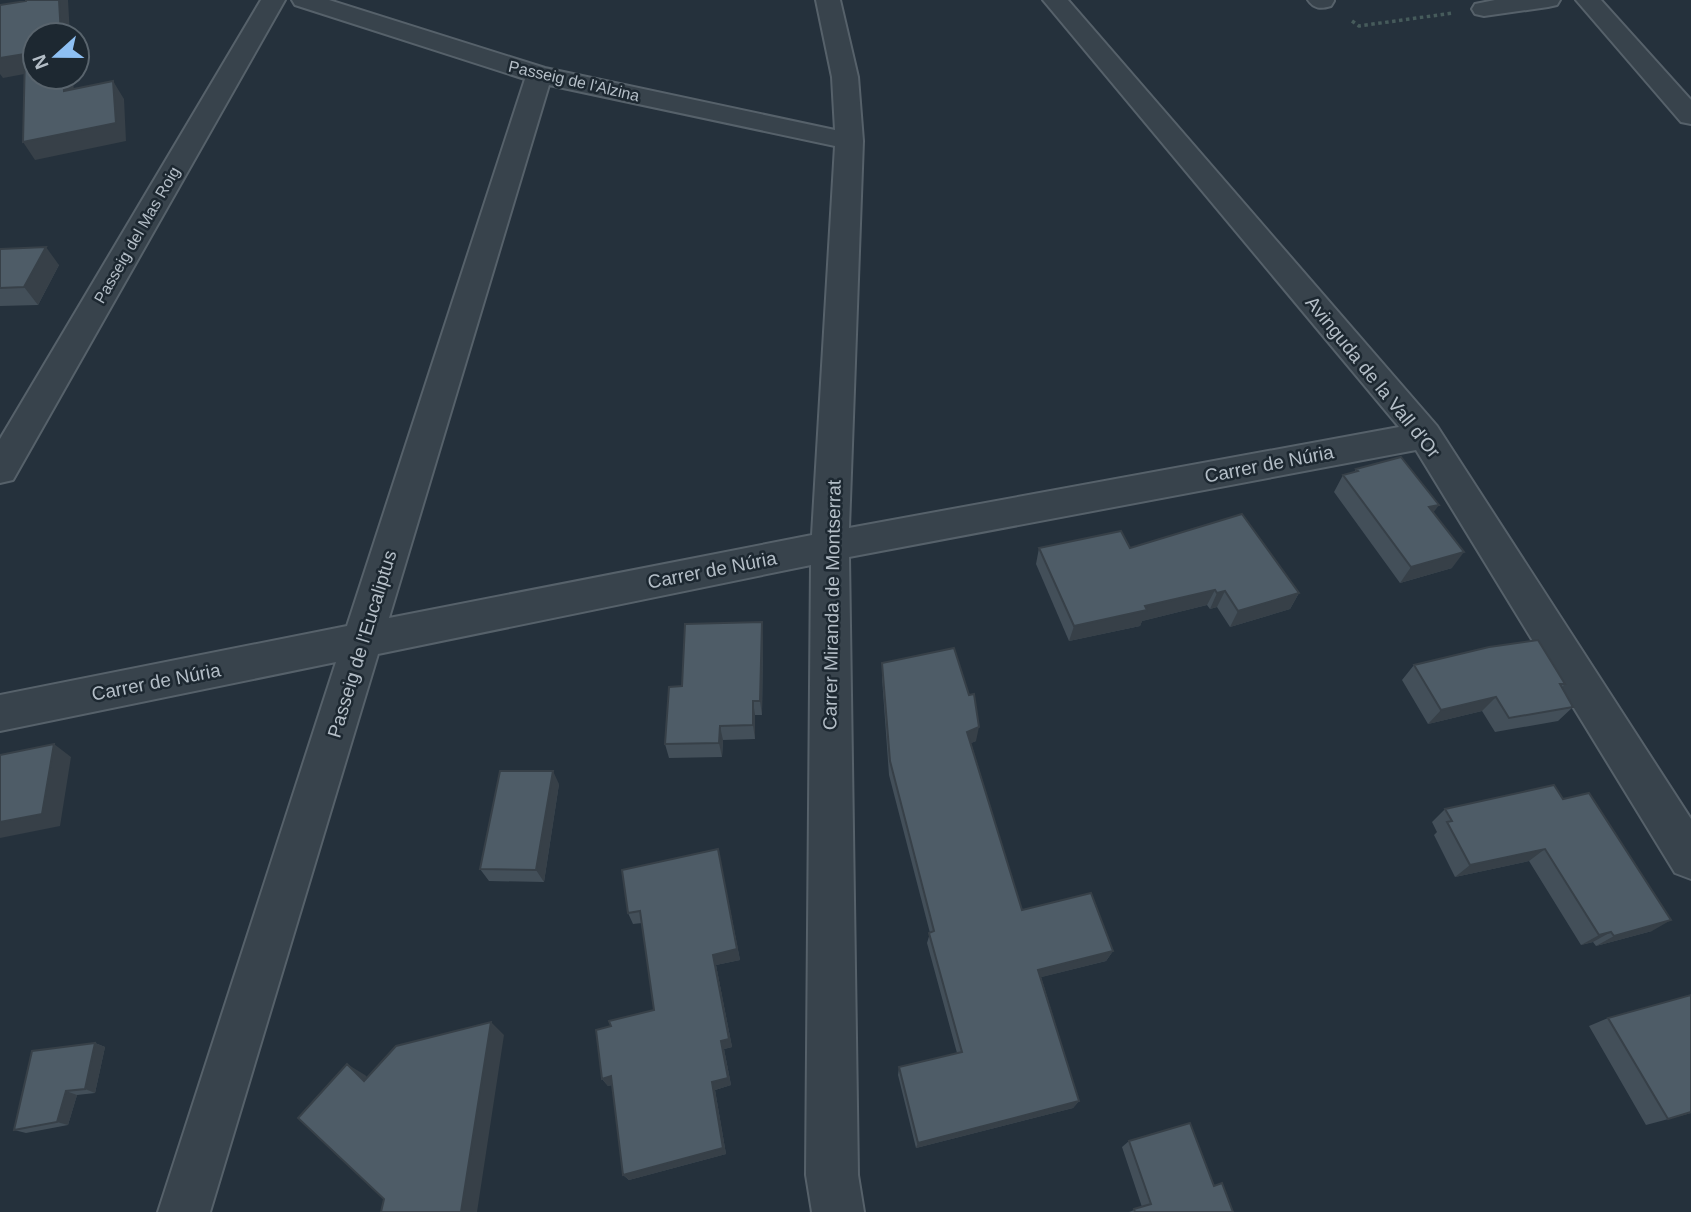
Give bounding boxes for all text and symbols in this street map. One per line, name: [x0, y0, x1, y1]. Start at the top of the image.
north arrow: [21, 21, 91, 91]
text: N: [28, 52, 53, 72]
street label: Passeig de l'Alzina: [507, 58, 641, 104]
street label: Passeig del Mas Roig: [91, 164, 183, 306]
street label: Avinguda de la Vall d'Or: [1301, 292, 1445, 462]
street label: Carrer de Núria: [1203, 441, 1336, 487]
street label: Carrer Miranda de Montserrat: [819, 479, 845, 730]
street label: Carrer de Núria: [646, 547, 779, 593]
street label: Passeig de l'Eucaliptus: [323, 548, 401, 740]
street label: Carrer de Núria: [90, 659, 223, 705]

